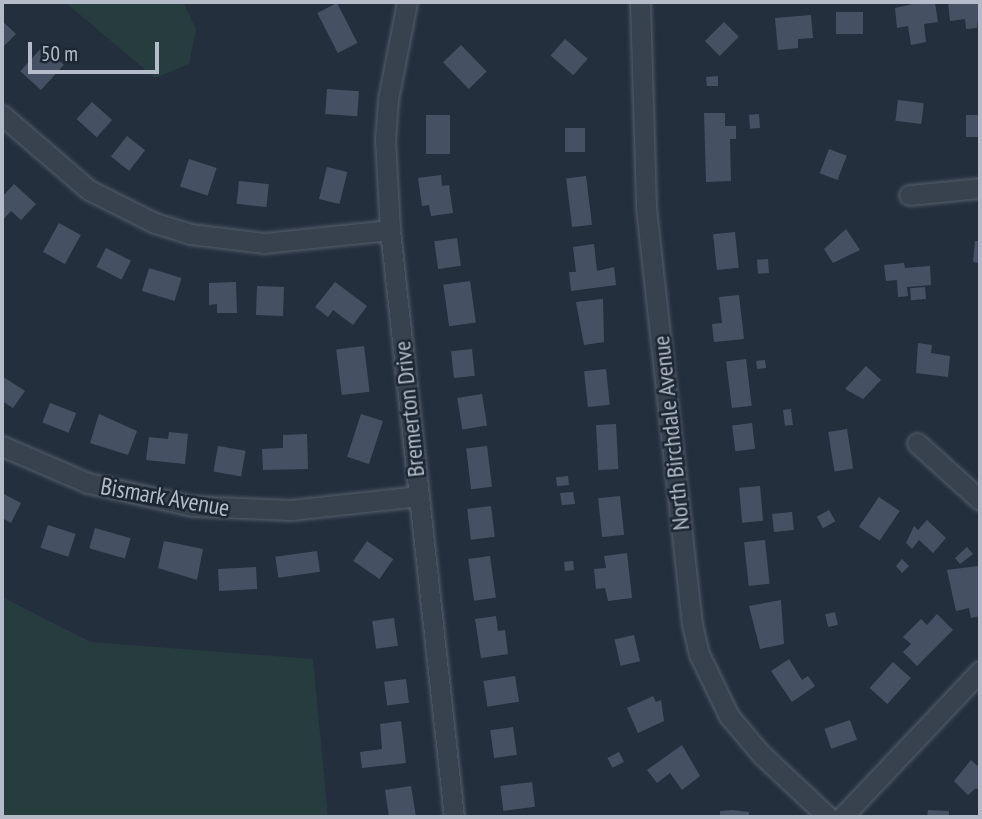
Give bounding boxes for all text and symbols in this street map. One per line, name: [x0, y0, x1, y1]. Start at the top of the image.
scale bar: [32, 28, 163, 72]
text: 50 m: [41, 40, 78, 67]
street label: North Birchdale Avenue: [646, 334, 696, 532]
street label: Bremerton Drive: [388, 340, 430, 478]
street label: Bismark Avenue: [98, 471, 232, 523]

